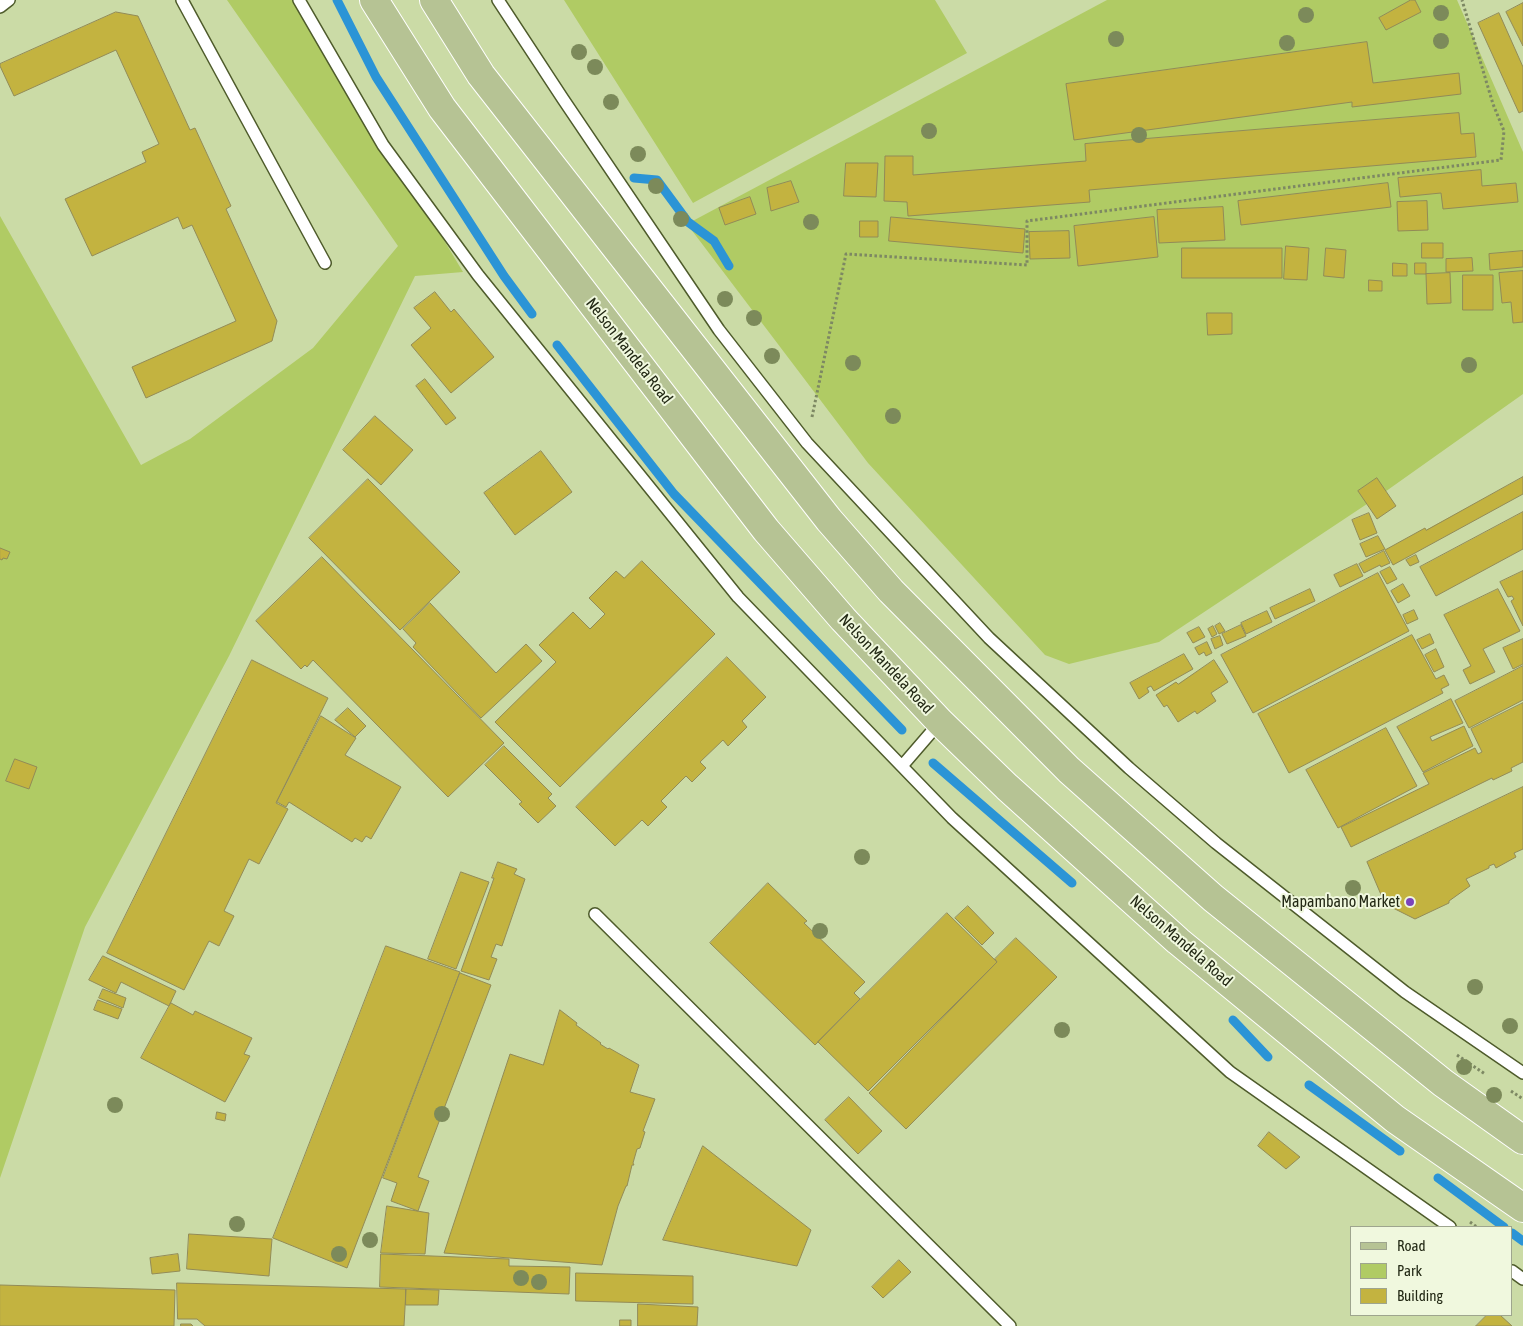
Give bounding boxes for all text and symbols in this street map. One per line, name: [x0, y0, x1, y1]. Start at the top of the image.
street label: Nelson Mandela Road: [582, 294, 676, 408]
street label: Nelson Mandela Road: [835, 610, 937, 718]
street label: Nelson Mandela Road: [1126, 891, 1236, 991]
place label: Mapambano Market: [1281, 892, 1400, 912]
marker: Mapambano Market: [1404, 896, 1416, 908]
legend: [1350, 1226, 1513, 1316]
text: Road: [1397, 1237, 1426, 1254]
text: Park: [1397, 1262, 1422, 1279]
text: Building: [1397, 1287, 1443, 1304]

